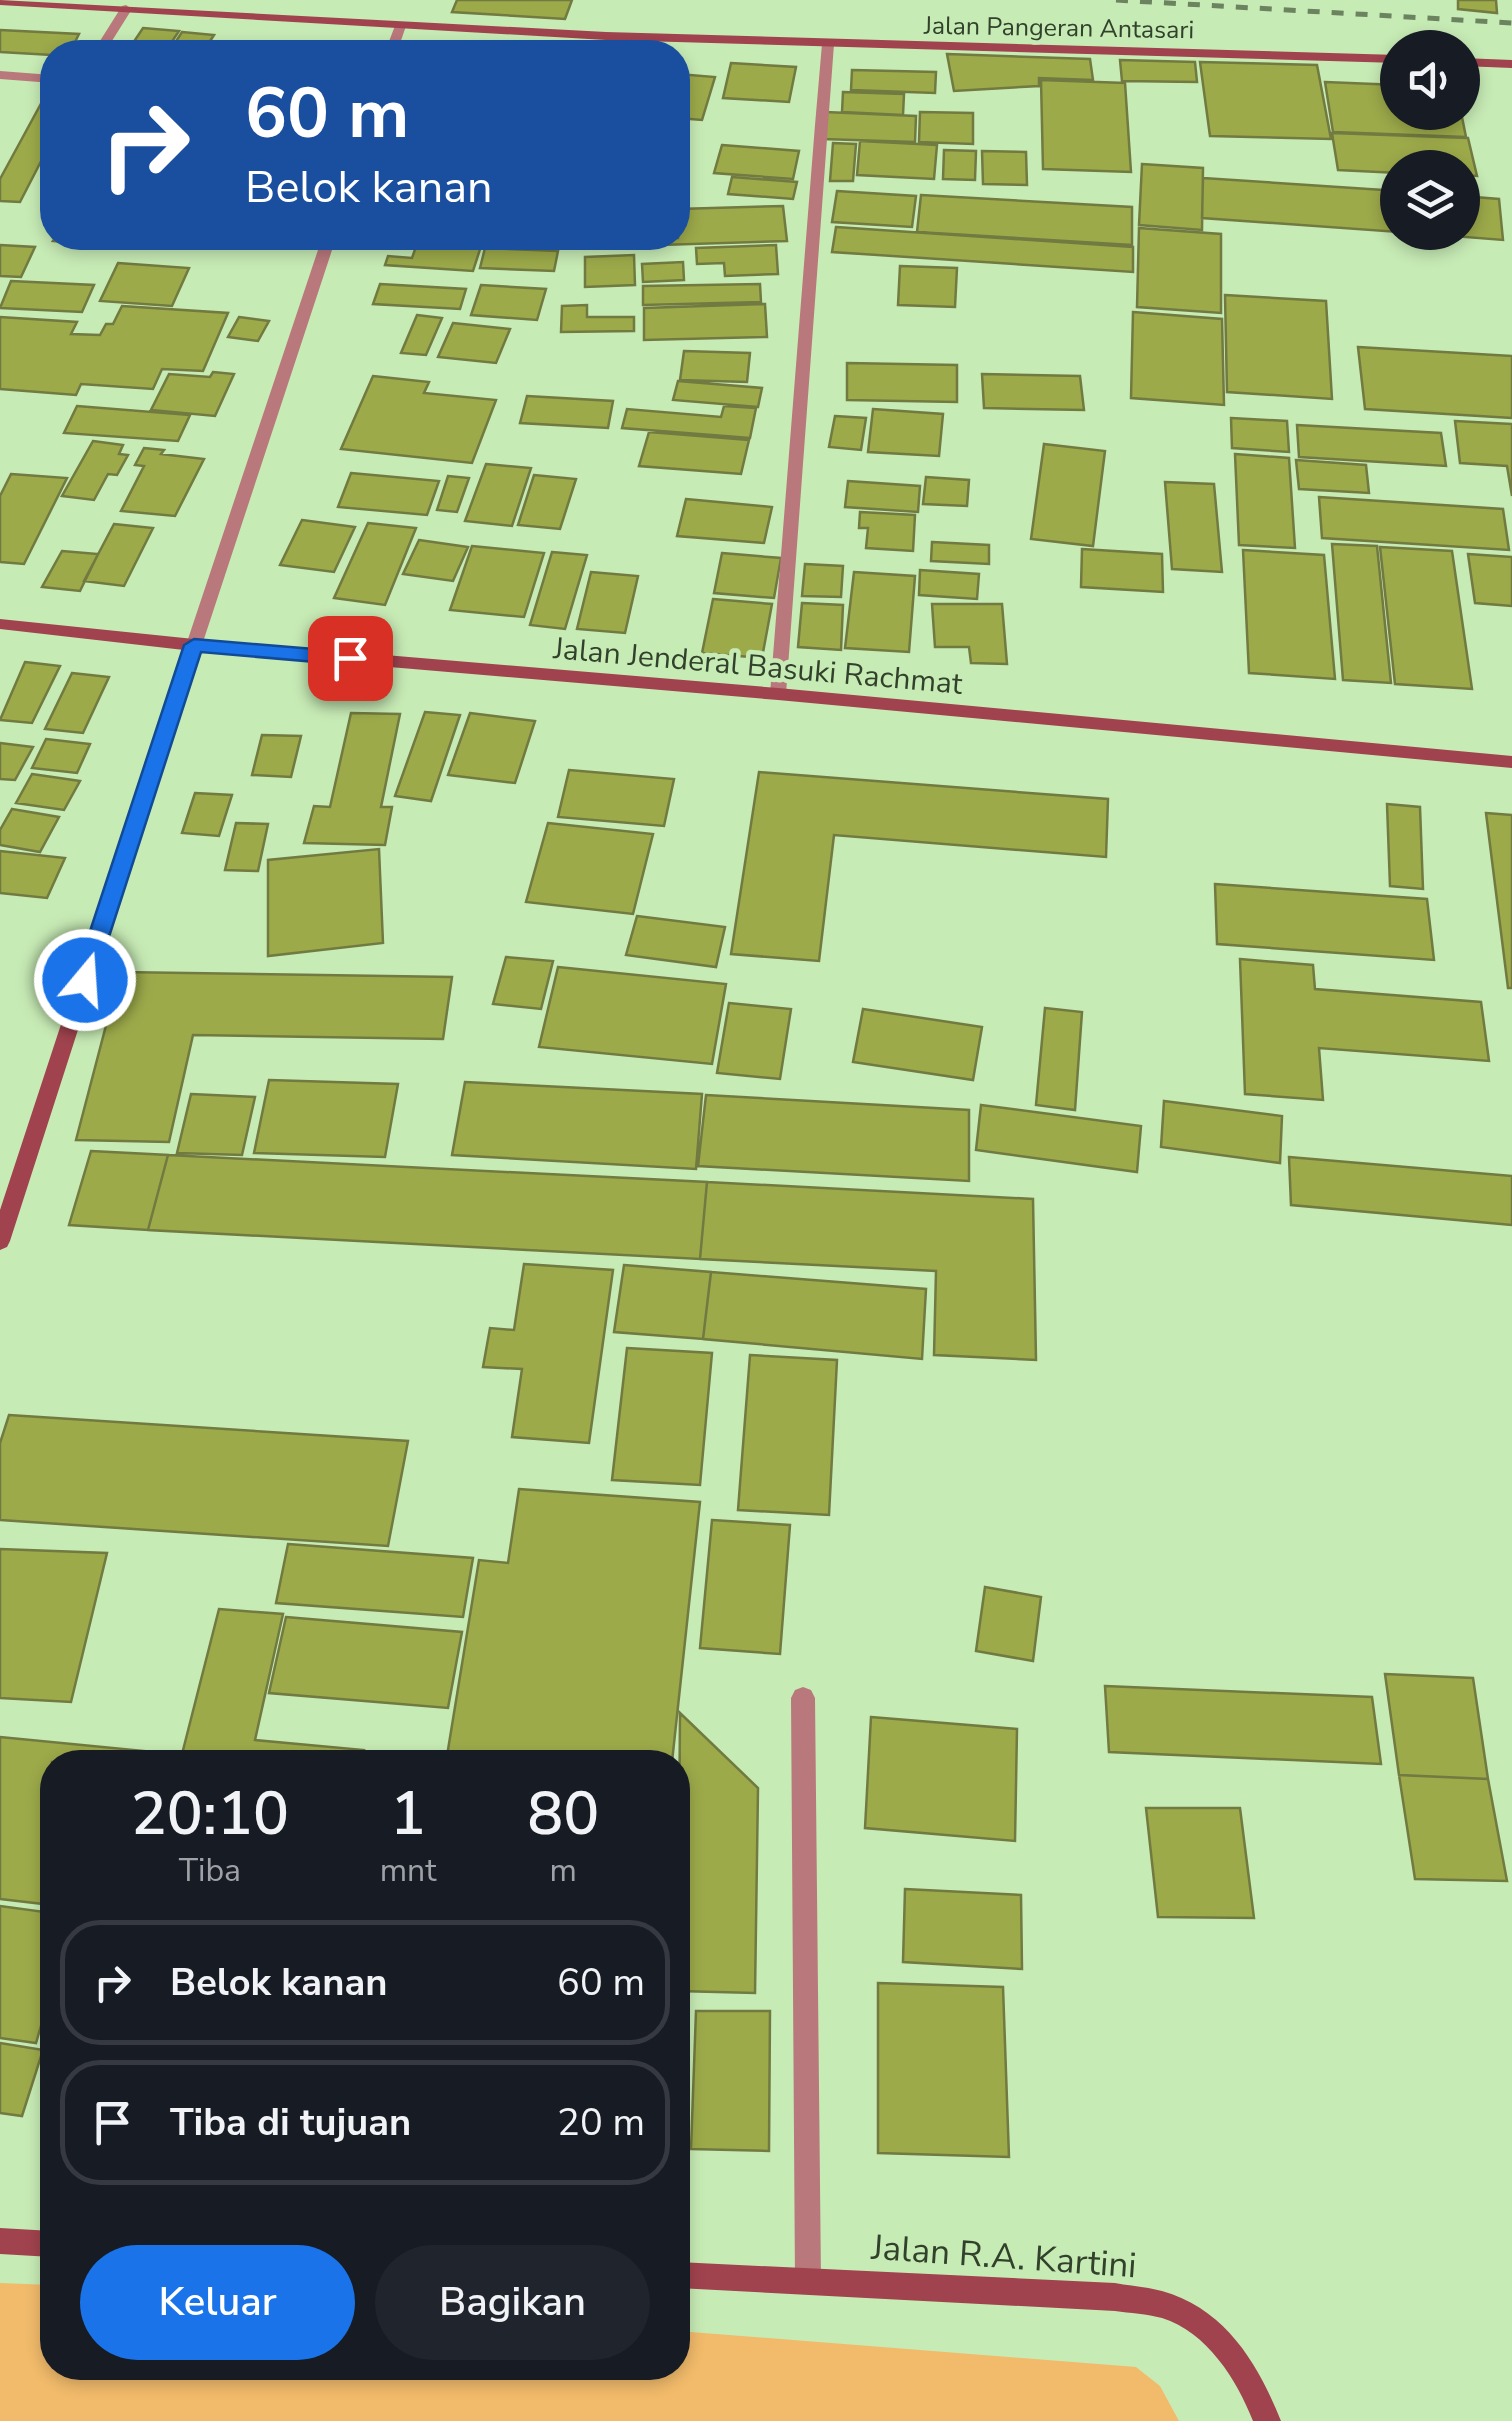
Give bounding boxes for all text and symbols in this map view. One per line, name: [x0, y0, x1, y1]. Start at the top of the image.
street label: Jalan Pangeran Antasari: [923, 9, 1194, 47]
map controls: [1380, 30, 1480, 250]
button: sound: [1380, 30, 1480, 130]
text: 60 m: [245, 66, 409, 162]
icon: right: [80, 80, 210, 210]
button: layers: [1380, 150, 1480, 250]
text: Belok kanan: [245, 157, 493, 218]
pin: [308, 616, 393, 701]
street label: Jalan Jenderal Basuki Rachmat: [551, 628, 965, 705]
icon: arrive: [323, 631, 378, 686]
position arrow: [33, 928, 137, 1032]
text: 20:10: [131, 1773, 289, 1855]
text: 1: [390, 1773, 426, 1855]
text: 80: [527, 1773, 599, 1855]
text: Tiba: [179, 1849, 241, 1892]
text: mnt: [380, 1849, 436, 1892]
text: m: [550, 1849, 577, 1892]
icon: right: [85, 1955, 140, 2010]
text: Belok kanan: [170, 1957, 387, 2008]
text: 60 m: [557, 1957, 645, 2008]
icon: arrive: [85, 2095, 140, 2150]
text: Tiba di tujuan: [170, 2097, 411, 2148]
text: 20 m: [557, 2097, 645, 2148]
street label: Jalan R.A. Kartini: [869, 2224, 1138, 2289]
button: Keluar: [80, 2245, 355, 2360]
button: Bagikan: [375, 2245, 650, 2360]

